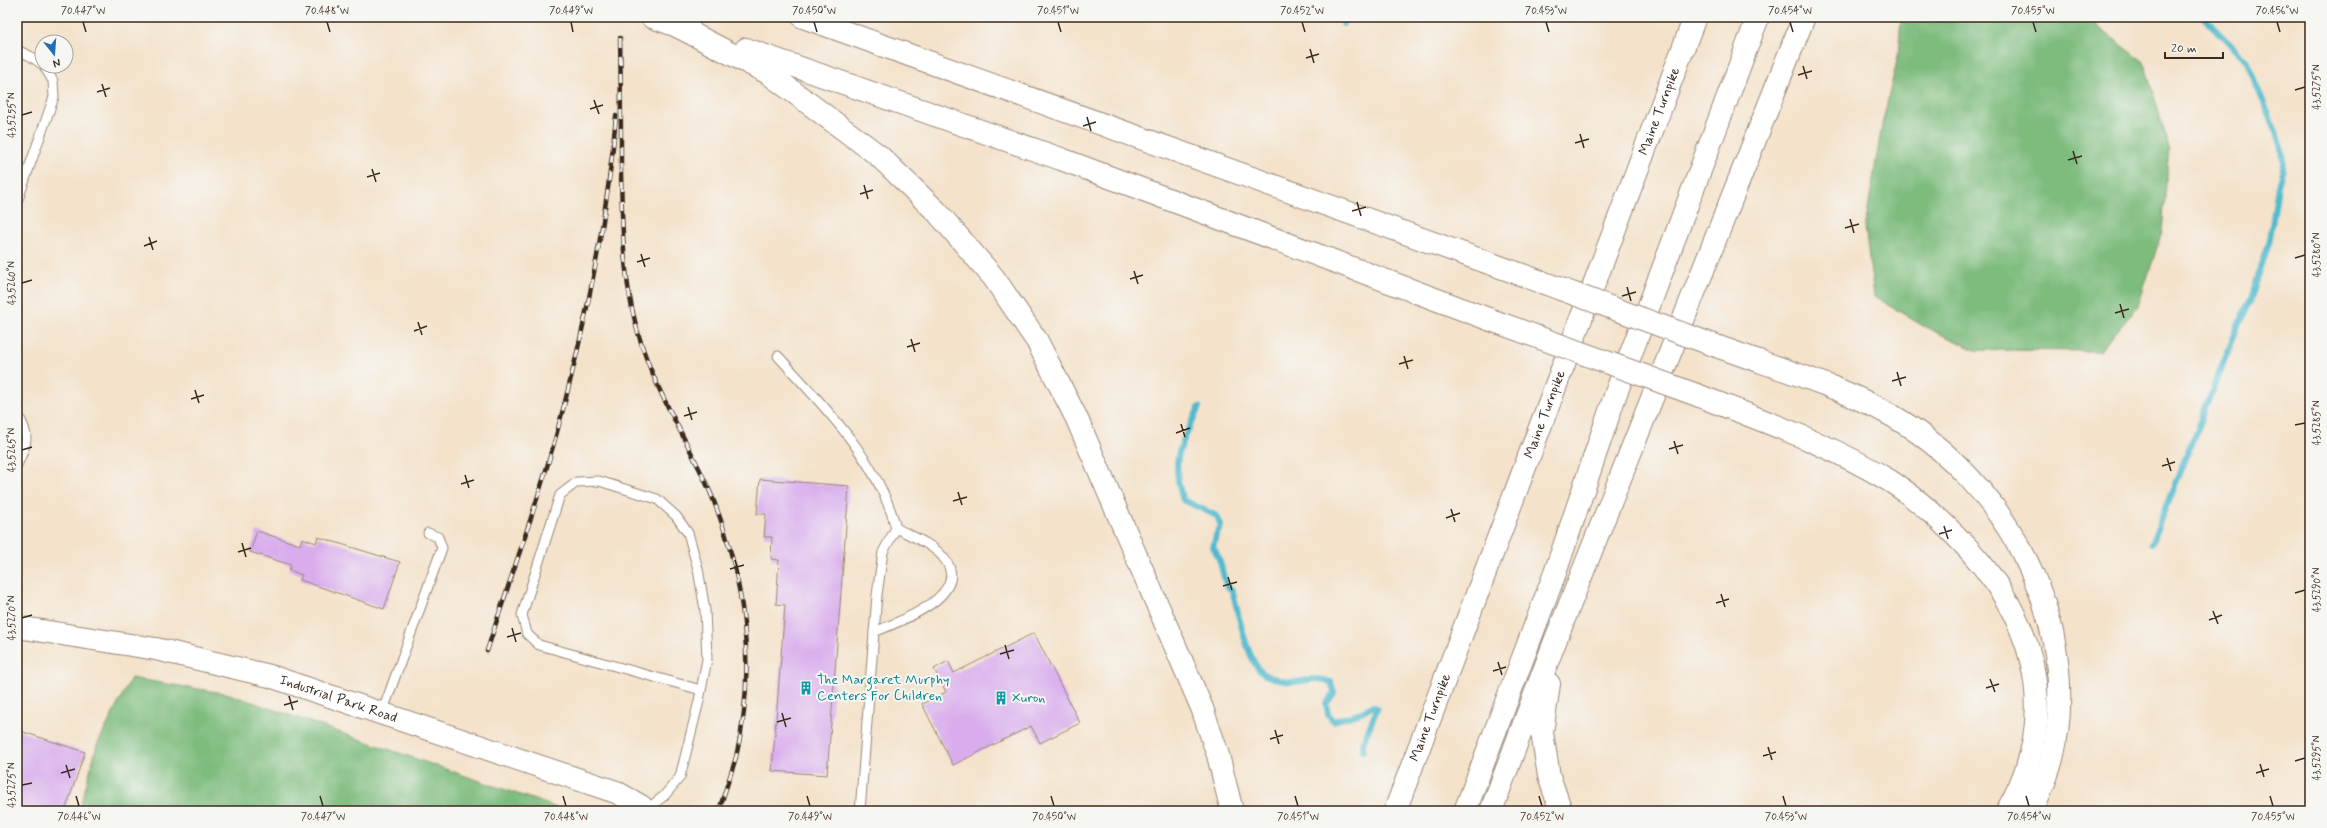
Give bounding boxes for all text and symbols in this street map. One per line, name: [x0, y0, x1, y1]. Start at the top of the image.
text: 70.447°W: [61, 4, 105, 18]
text: 70.448°W: [305, 4, 349, 18]
text: 70.449°W: [549, 4, 593, 18]
text: 70.450°W: [792, 4, 836, 18]
text: 70.451°W: [1037, 4, 1079, 18]
text: 70.452°W: [1280, 4, 1324, 18]
text: 70.453°W: [1525, 4, 1567, 18]
text: 70.454°W: [1768, 4, 1812, 18]
text: 70.455°W: [2011, 4, 2055, 18]
text: 70.456°W: [2256, 4, 2298, 18]
north arrow: [34, 34, 74, 74]
scale bar: [2165, 34, 2223, 60]
text: 20 m: [2171, 41, 2197, 57]
text: N: [51, 55, 62, 70]
street label: Maine Turnpike: [1635, 64, 1684, 158]
text: 43.5275°N: [2310, 64, 2324, 110]
text: 43.5255°N: [5, 92, 19, 138]
text: 43.5280°N: [2310, 232, 2324, 277]
text: 43.5260°N: [5, 261, 19, 305]
street label: Maine Turnpike: [1520, 367, 1570, 461]
text: 43.5285°N: [2310, 400, 2324, 446]
text: 43.5265°N: [5, 427, 19, 472]
text: 43.5290°N: [2310, 567, 2324, 612]
text: 43.5270°N: [5, 595, 19, 640]
street label: Maine Turnpike: [1406, 670, 1455, 764]
street label: Industrial Park Road: [277, 671, 399, 727]
place label: The Margaret Murphy Centers For Children: [817, 671, 949, 705]
building icon: The Margaret Murphy Centers For Children: [798, 680, 814, 696]
place label: Xuron: [1012, 689, 1045, 707]
building icon: Xuron: [993, 690, 1009, 706]
text: 43.5295°N: [2310, 735, 2324, 780]
text: 43.5275°N: [5, 762, 19, 808]
text: 70.446°W: [57, 810, 101, 824]
text: 70.447°W: [301, 810, 345, 824]
text: 70.448°W: [544, 810, 588, 824]
text: 70.449°W: [788, 810, 832, 824]
text: 70.450°W: [1032, 810, 1076, 824]
text: 70.451°W: [1277, 810, 1319, 824]
text: 70.452°W: [1520, 810, 1564, 824]
text: 70.453°W: [1765, 810, 1807, 824]
text: 70.454°W: [2007, 810, 2051, 824]
text: 70.455°W: [2251, 810, 2295, 824]

